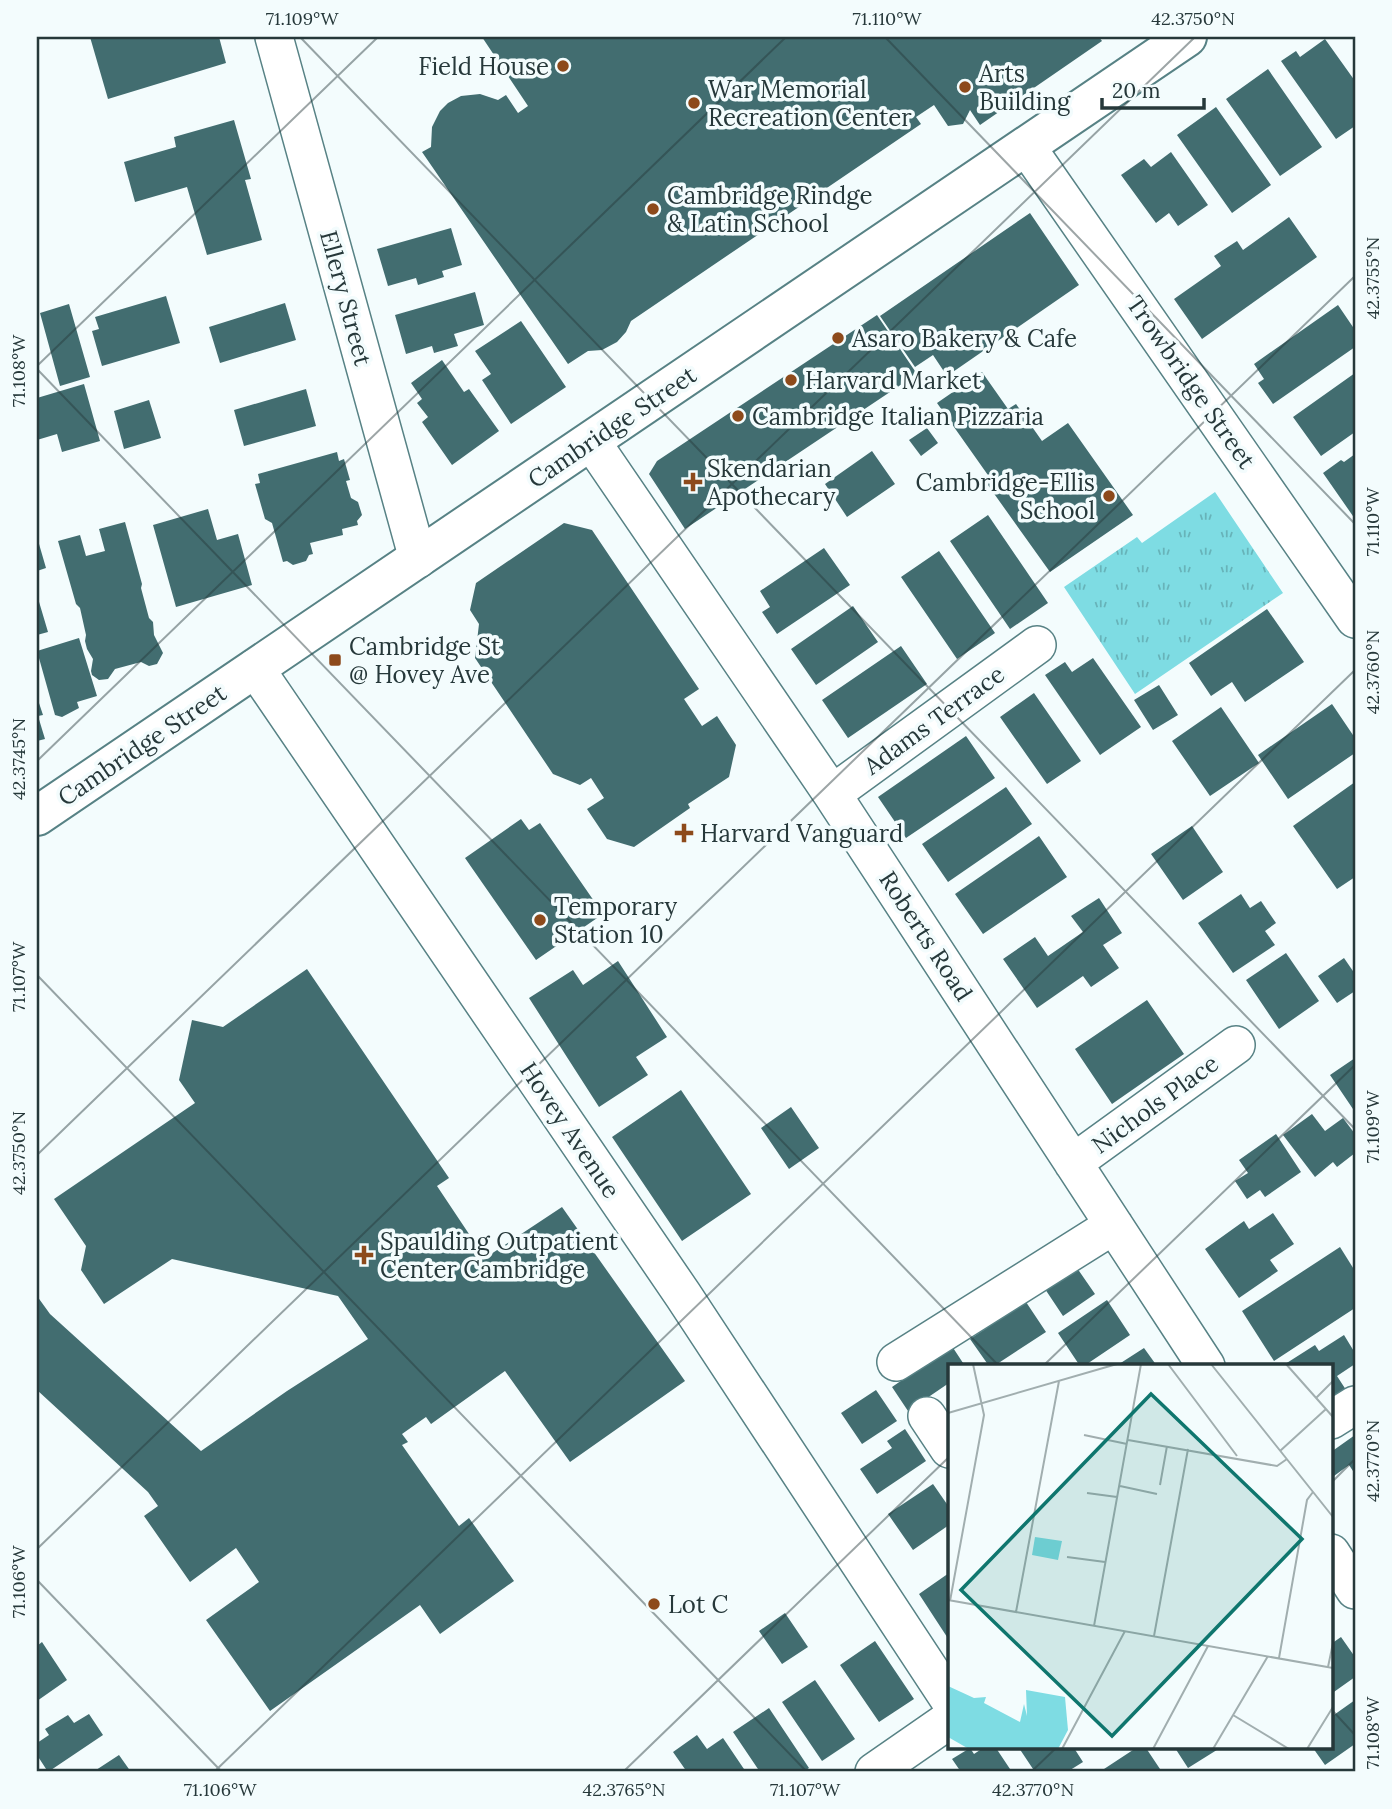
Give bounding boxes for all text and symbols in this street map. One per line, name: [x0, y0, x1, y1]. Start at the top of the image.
text: 71.109°W: [266, 7, 339, 30]
text: 71.110°W: [853, 7, 922, 30]
text: 42.3750°N: [1151, 7, 1235, 30]
place label: Field House: [418, 51, 549, 82]
marker: Field House: [555, 58, 571, 74]
place label: Arts Building: [978, 58, 1071, 117]
scale bar: [1102, 66, 1203, 110]
place label: War Memorial Recreation Center: [708, 74, 912, 133]
text: 20 m: [1112, 77, 1161, 104]
marker: Arts Building: [957, 79, 973, 95]
marker: War Memorial Recreation Center: [686, 95, 702, 111]
place label: Cambridge Rindge & Latin School: [667, 180, 872, 239]
marker: Cambridge Rindge & Latin School: [645, 201, 661, 217]
street label: Ellery Street: [313, 227, 379, 370]
text: 42.3755°N: [1361, 237, 1384, 319]
street label: Trowbridge Street: [1120, 289, 1263, 475]
place label: Asaro Bakery & Cafe: [851, 323, 1077, 354]
marker: Asaro Bakery & Cafe: [830, 330, 846, 346]
text: 71.108°W: [7, 334, 30, 407]
street label: Cambridge Street: [522, 359, 703, 495]
place label: Harvard Market: [805, 365, 982, 396]
marker: Harvard Market: [783, 372, 799, 388]
place label: Cambridge Italian Pizzaria: [752, 401, 1044, 432]
marker: Cambridge Italian Pizzaria: [730, 408, 746, 424]
place label: Skendarian Apothecary: [706, 453, 836, 512]
place label: Cambridge-Ellis School: [916, 467, 1095, 526]
marker: Skendarian Apothecary: [685, 474, 701, 490]
text: 71.110°W: [1361, 487, 1384, 556]
marker: Cambridge-Ellis School: [1101, 488, 1117, 504]
text: 42.3760°N: [1361, 630, 1384, 714]
place label: Cambridge St @ Hovey Ave: [349, 631, 501, 690]
marker: Cambridge St @ Hovey Ave: [327, 652, 343, 668]
street label: Adams Terrace: [857, 659, 1010, 782]
street label: Cambridge Street: [52, 677, 233, 813]
text: 42.3745°N: [7, 718, 30, 800]
place label: Harvard Vanguard: [700, 818, 903, 849]
marker: Harvard Vanguard: [674, 823, 694, 843]
street label: Roberts Road: [872, 865, 980, 1007]
place label: Temporary Station 10: [554, 891, 677, 950]
marker: Temporary Station 10: [532, 912, 548, 928]
text: 71.107°W: [7, 941, 30, 1012]
street label: Nichols Place: [1086, 1048, 1224, 1160]
street label: Hovey Avenue: [513, 1056, 627, 1204]
text: 71.109°W: [1361, 1090, 1384, 1163]
text: 42.3750°N: [7, 1111, 30, 1195]
place label: Spaulding Outpatient Center Cambridge: [380, 1226, 619, 1285]
marker: Spaulding Outpatient Center Cambridge: [354, 1245, 374, 1265]
inset map: [948, 1364, 1332, 1750]
text: 42.3770°N: [1361, 1420, 1384, 1502]
text: 71.106°W: [7, 1545, 30, 1618]
place label: Lot C: [668, 1589, 729, 1620]
marker: Lot C: [646, 1596, 662, 1612]
text: 71.108°W: [1361, 1696, 1384, 1769]
text: 71.106°W: [184, 1778, 257, 1801]
text: 42.3765°N: [583, 1778, 665, 1801]
text: 71.107°W: [770, 1778, 841, 1801]
text: 42.3770°N: [992, 1778, 1074, 1801]

